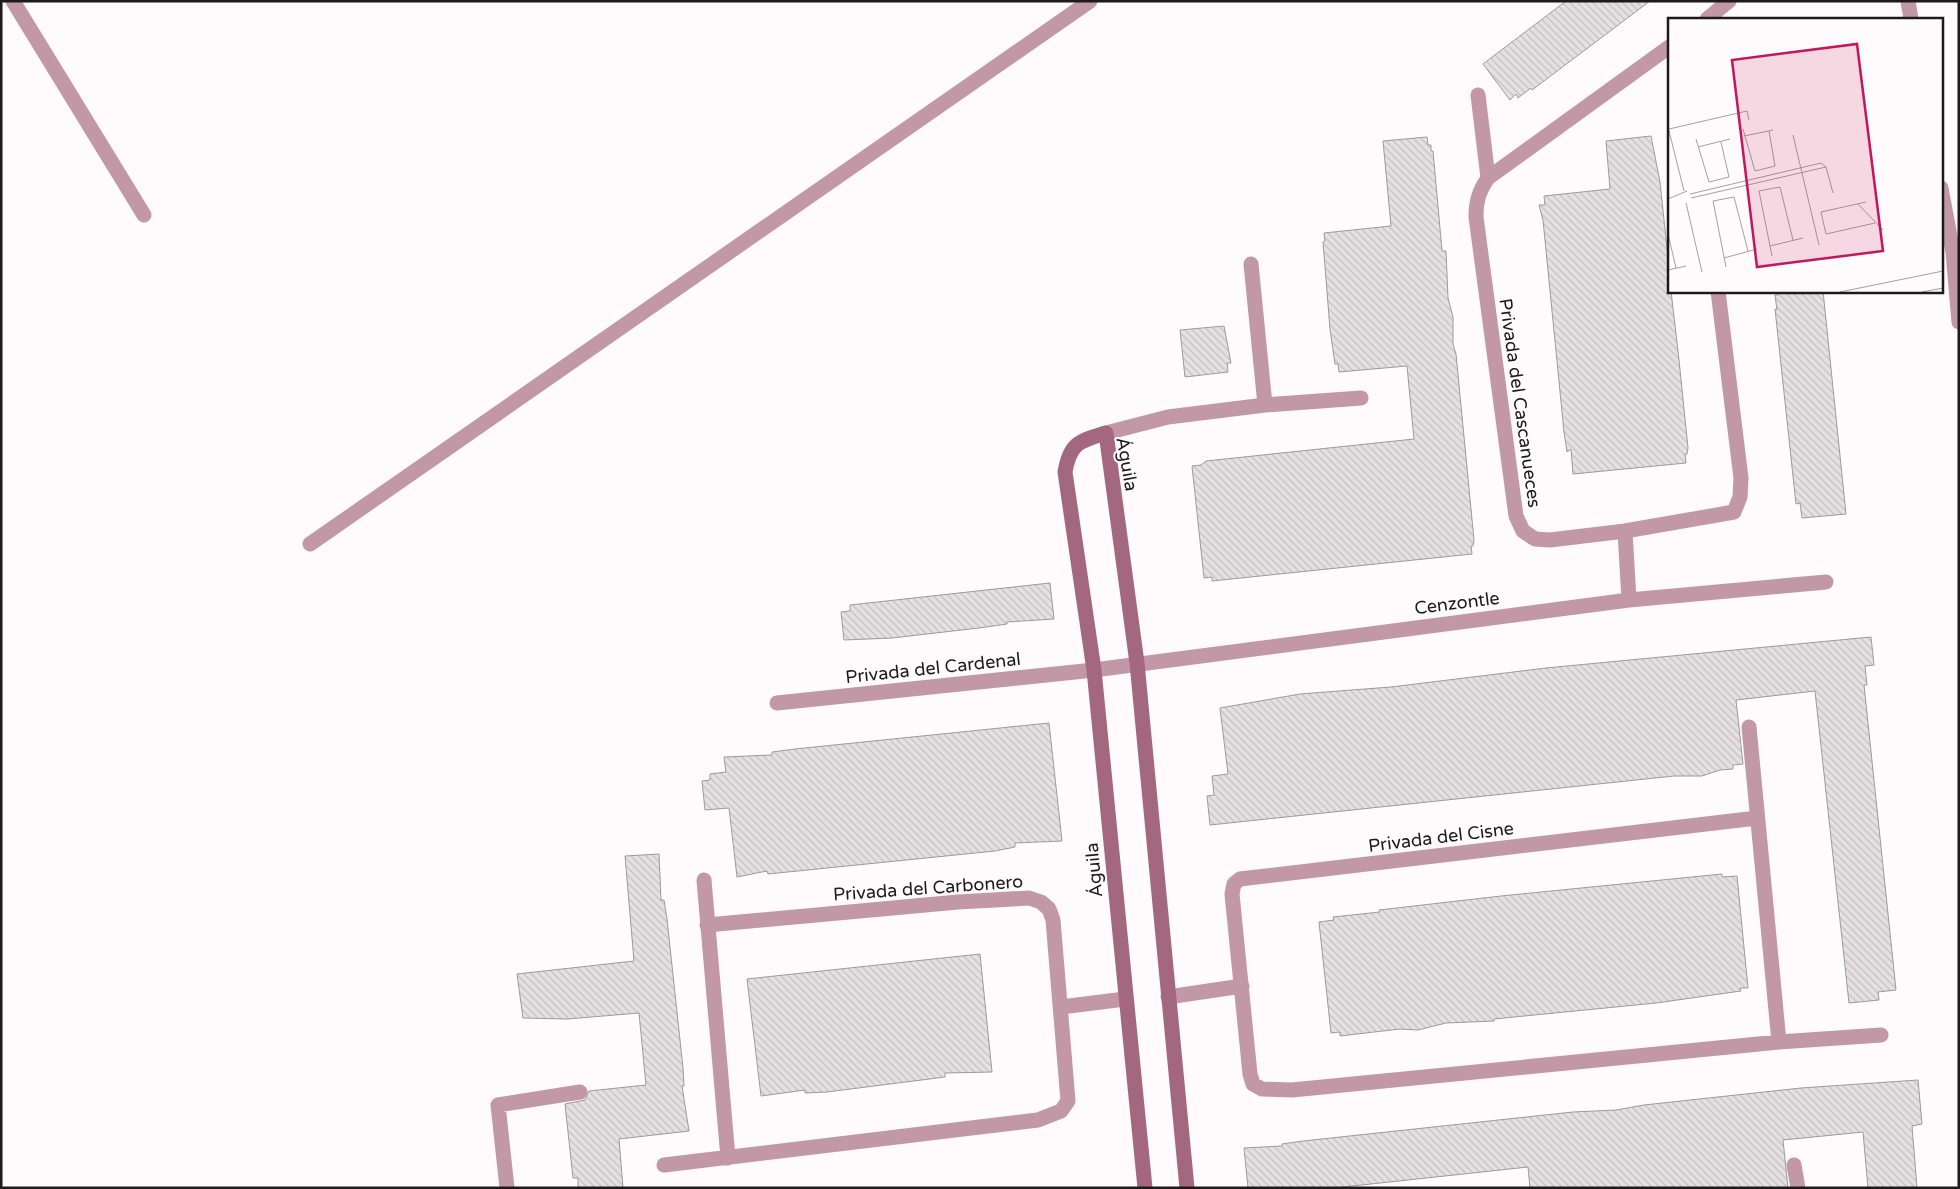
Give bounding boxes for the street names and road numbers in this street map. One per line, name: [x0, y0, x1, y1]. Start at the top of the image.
street label: Privada del Cascanueces: [1494, 297, 1546, 509]
street label: Águila: [1111, 435, 1143, 493]
street label: Cenzontle: [1413, 587, 1501, 619]
street label: Privada del Cardenal: [844, 648, 1022, 688]
street label: Privada del Cisne: [1367, 817, 1515, 857]
street label: Águila: [1081, 842, 1107, 898]
street label: Privada del Carbonero: [832, 870, 1024, 906]

